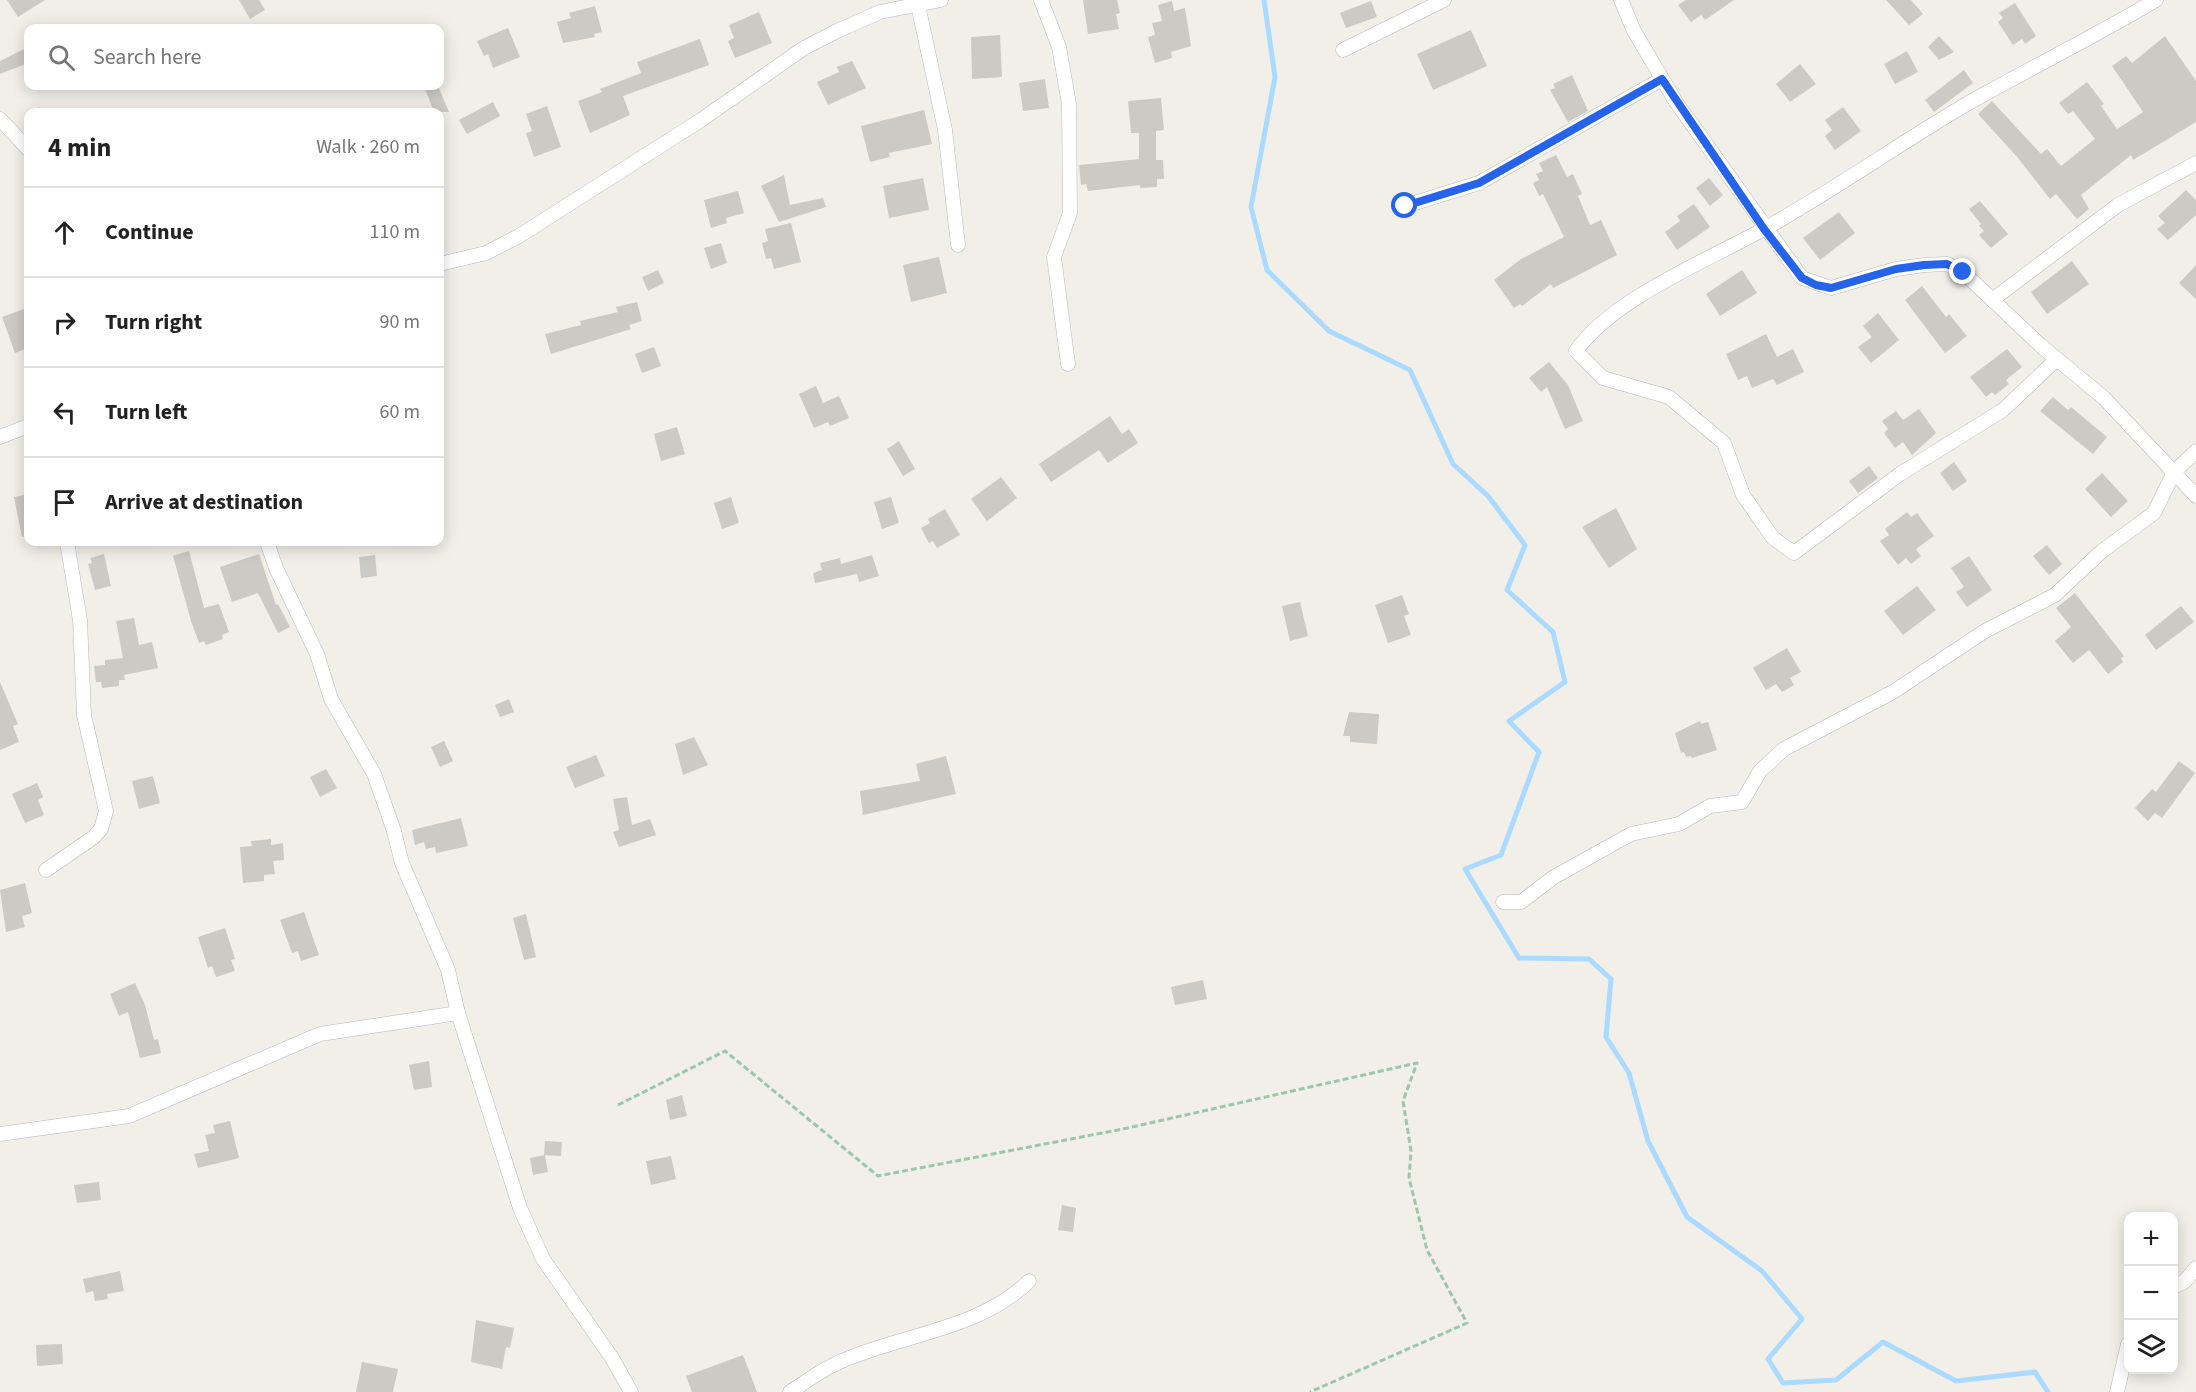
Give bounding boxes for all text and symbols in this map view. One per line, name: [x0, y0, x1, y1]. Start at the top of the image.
search box: [24, 24, 444, 90]
icon: search: [45, 41, 78, 74]
text: Search here: [93, 41, 201, 73]
text: 4 min: [48, 129, 111, 166]
text: Walk · 260 m: [316, 133, 420, 161]
route start: [1391, 192, 1417, 218]
icon: ahead: [48, 216, 81, 249]
text: Continue: [105, 216, 194, 248]
text: 110 m: [370, 218, 420, 246]
route end: [1949, 258, 1975, 284]
icon: right: [48, 306, 81, 339]
text: Turn right: [105, 306, 202, 338]
text: 90 m: [380, 308, 420, 336]
icon: left: [48, 396, 81, 429]
text: Turn left: [105, 396, 187, 428]
text: 60 m: [380, 398, 420, 426]
icon: arrive: [48, 486, 81, 519]
text: Arrive at destination: [105, 486, 303, 518]
map controls: [2124, 1212, 2178, 1374]
button: +: [2124, 1212, 2178, 1266]
button: −: [2124, 1266, 2178, 1320]
button: layers: [2124, 1320, 2178, 1374]

